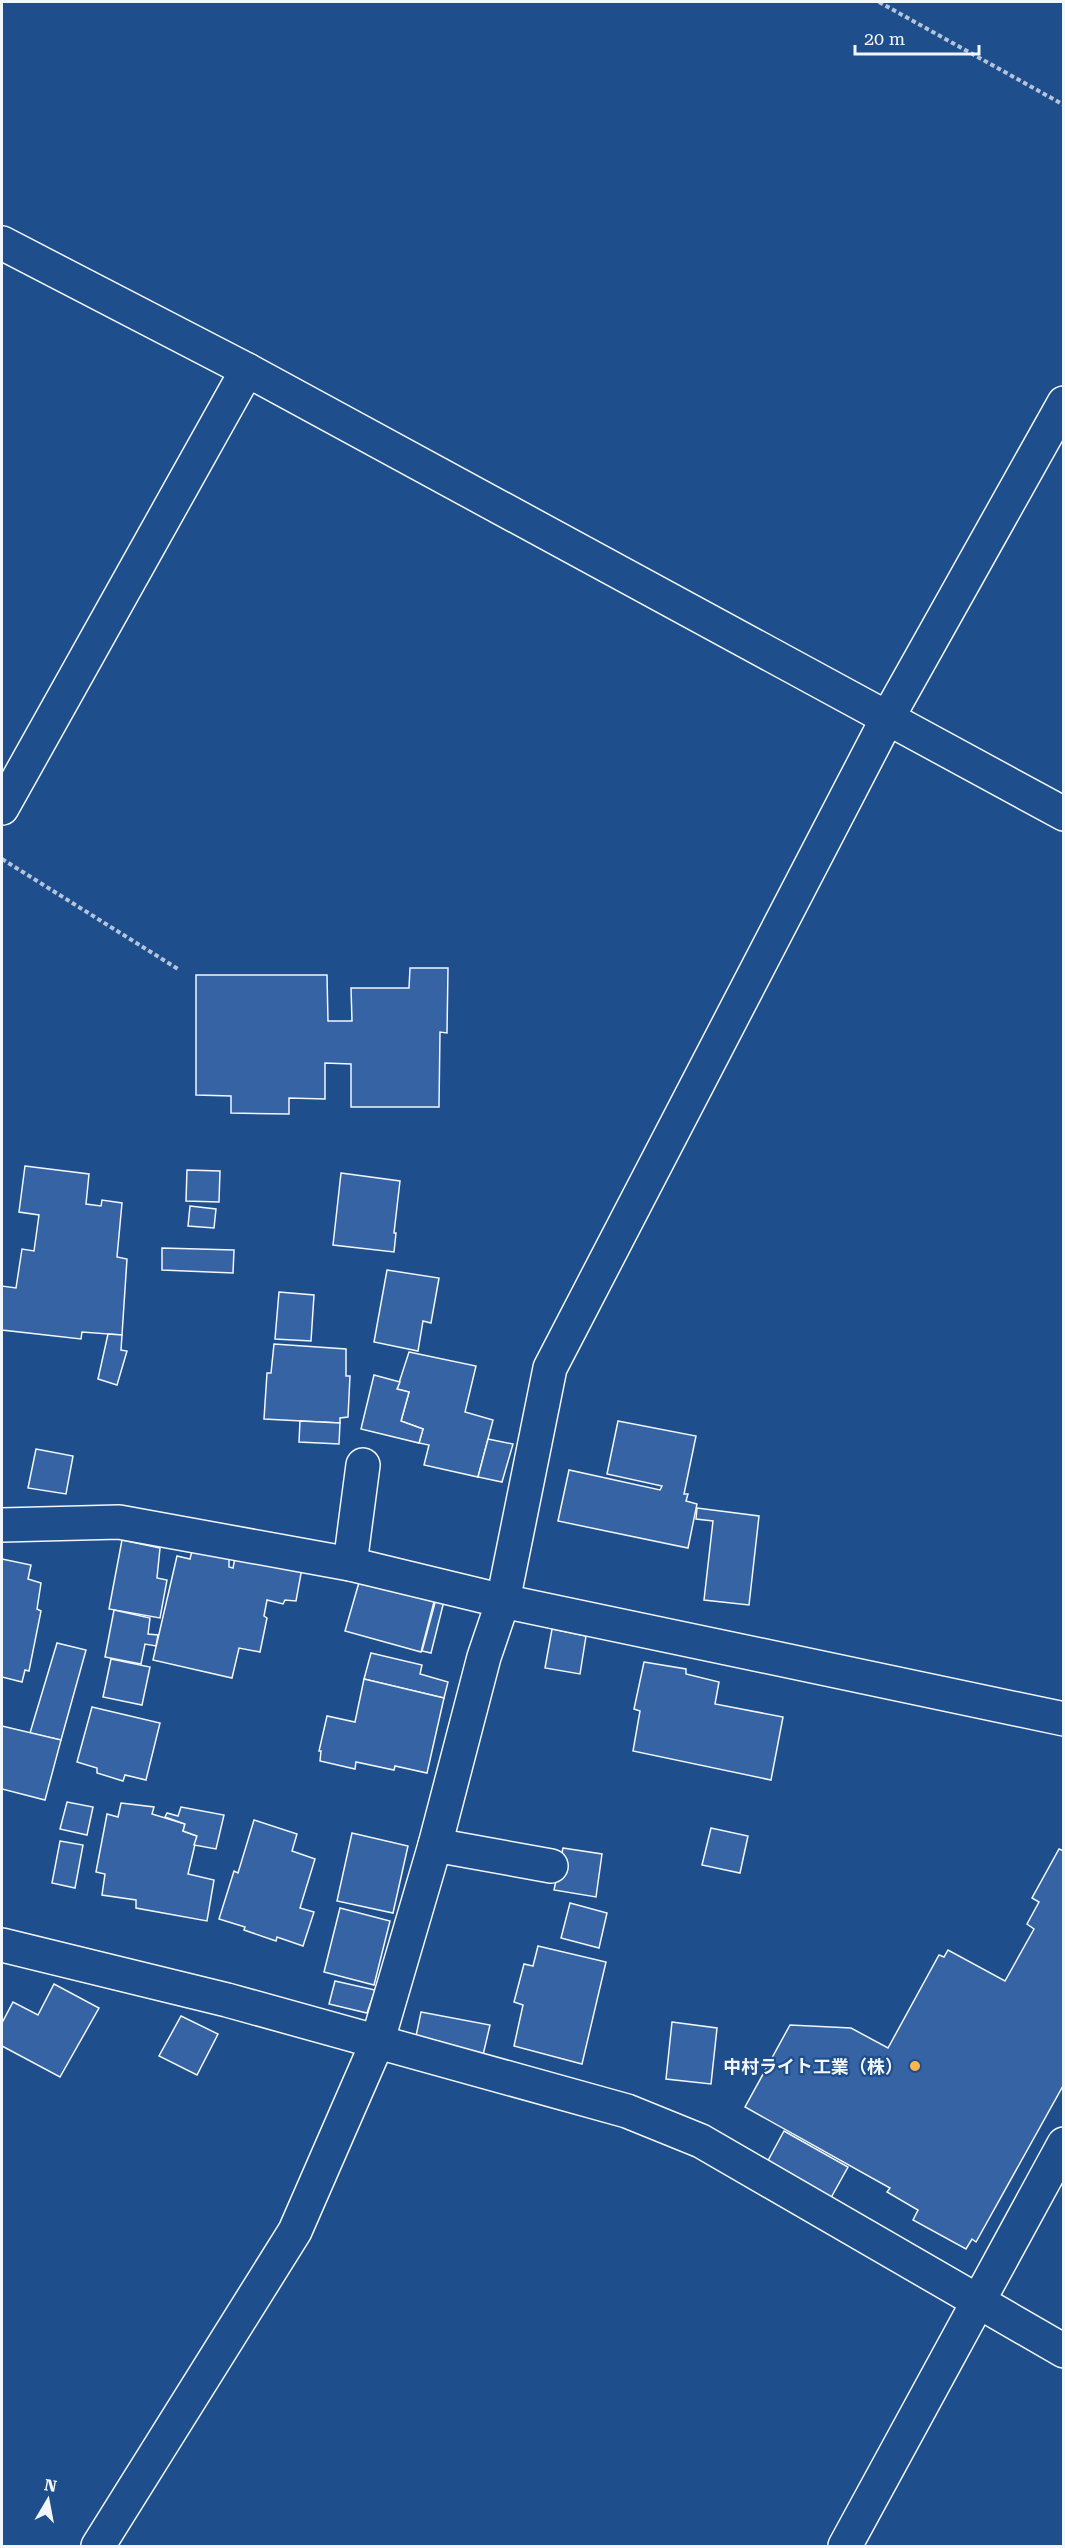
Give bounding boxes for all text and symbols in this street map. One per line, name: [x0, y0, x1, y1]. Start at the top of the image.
scale bar: [855, 18, 980, 56]
text: 20 m: [864, 28, 905, 49]
place label: 中村ライト工業（株）: [723, 2056, 903, 2077]
marker: 中村ライト工業（株）: [908, 2059, 922, 2073]
north arrow: [18, 2470, 78, 2530]
text: N: [43, 2475, 58, 2496]

